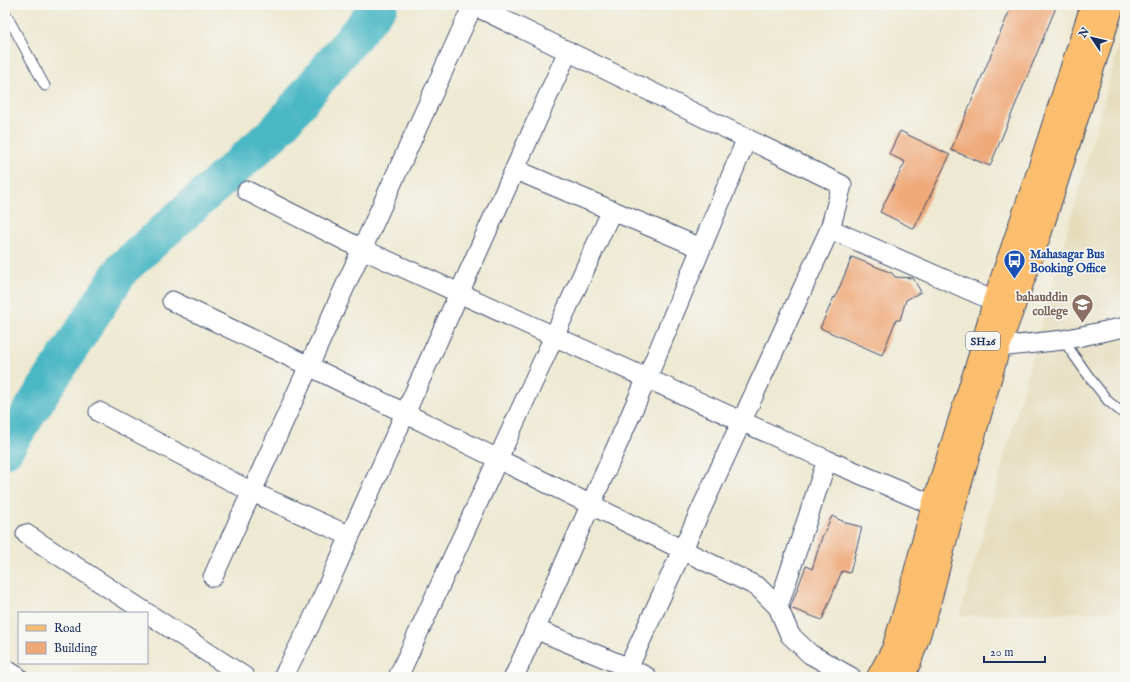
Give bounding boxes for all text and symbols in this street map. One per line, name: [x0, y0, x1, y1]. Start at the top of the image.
north arrow: [1072, 18, 1112, 58]
text: N: [1076, 25, 1093, 42]
place label: Mahasagar Bus Booking Office: [1030, 247, 1106, 277]
bus stop icon: Mahasagar Bus Booking Office: [1002, 248, 1028, 281]
place label: bahauddin college: [1015, 290, 1069, 320]
school or university icon: bahauddin college: [1070, 291, 1096, 324]
road number: SH26: [966, 332, 1000, 350]
legend: [18, 612, 148, 664]
text: Road: [54, 621, 82, 636]
scale bar: [984, 638, 1045, 664]
text: Building: [54, 641, 98, 656]
text: 20 m: [990, 645, 1013, 660]

